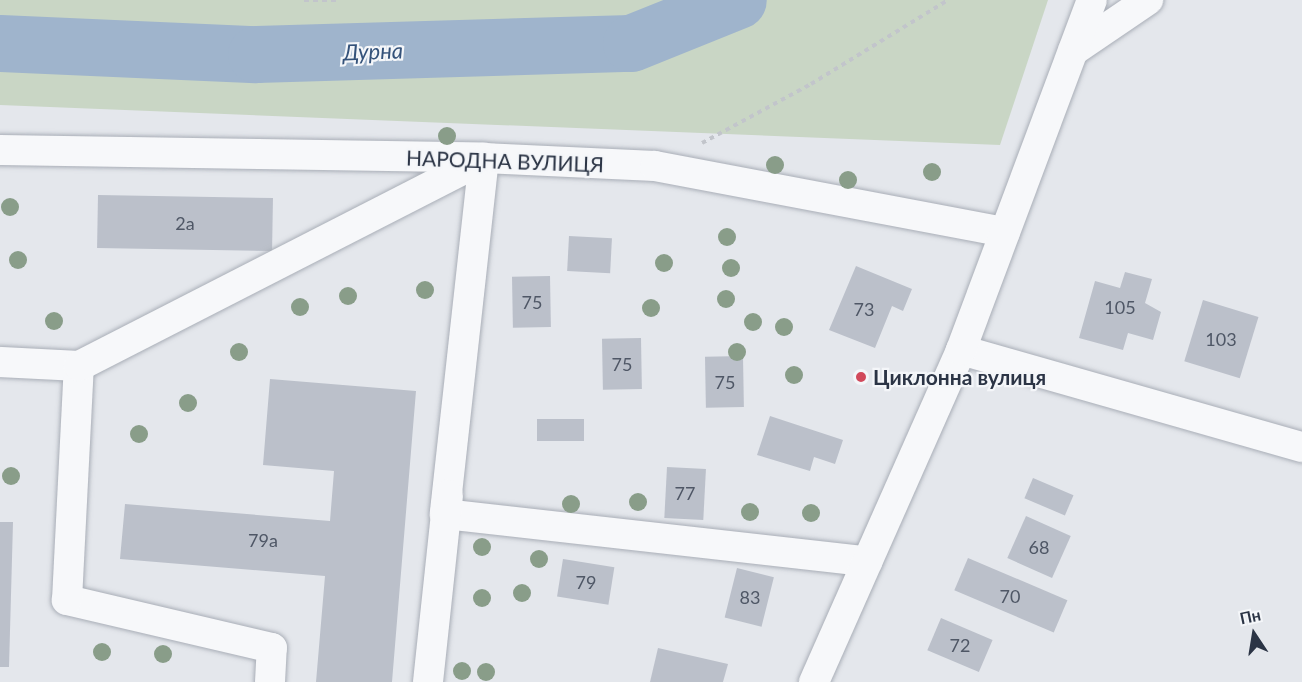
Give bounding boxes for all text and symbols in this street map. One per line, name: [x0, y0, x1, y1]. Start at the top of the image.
water label: Дурна: [343, 37, 403, 65]
street label: НАРОДНА ВУЛИЦЯ: [406, 145, 604, 177]
house number: 2а: [175, 212, 195, 234]
house number: 75: [522, 291, 542, 313]
house number: 105: [1104, 296, 1136, 318]
house number: 73: [854, 298, 874, 320]
house number: 103: [1205, 328, 1237, 350]
house number: 75: [612, 353, 632, 375]
place label: Циклонна вулиця: [873, 364, 1046, 390]
marker: Циклонна вулиця: [854, 370, 868, 384]
house number: 75: [715, 371, 735, 393]
house number: 77: [675, 482, 695, 504]
house number: 79а: [248, 529, 278, 551]
house number: 68: [1029, 536, 1049, 558]
house number: 79: [576, 571, 596, 593]
house number: 70: [1000, 585, 1020, 607]
house number: 83: [740, 586, 760, 608]
north arrow: [1224, 604, 1284, 664]
text: Пн: [1238, 604, 1262, 627]
house number: 72: [950, 634, 970, 656]

